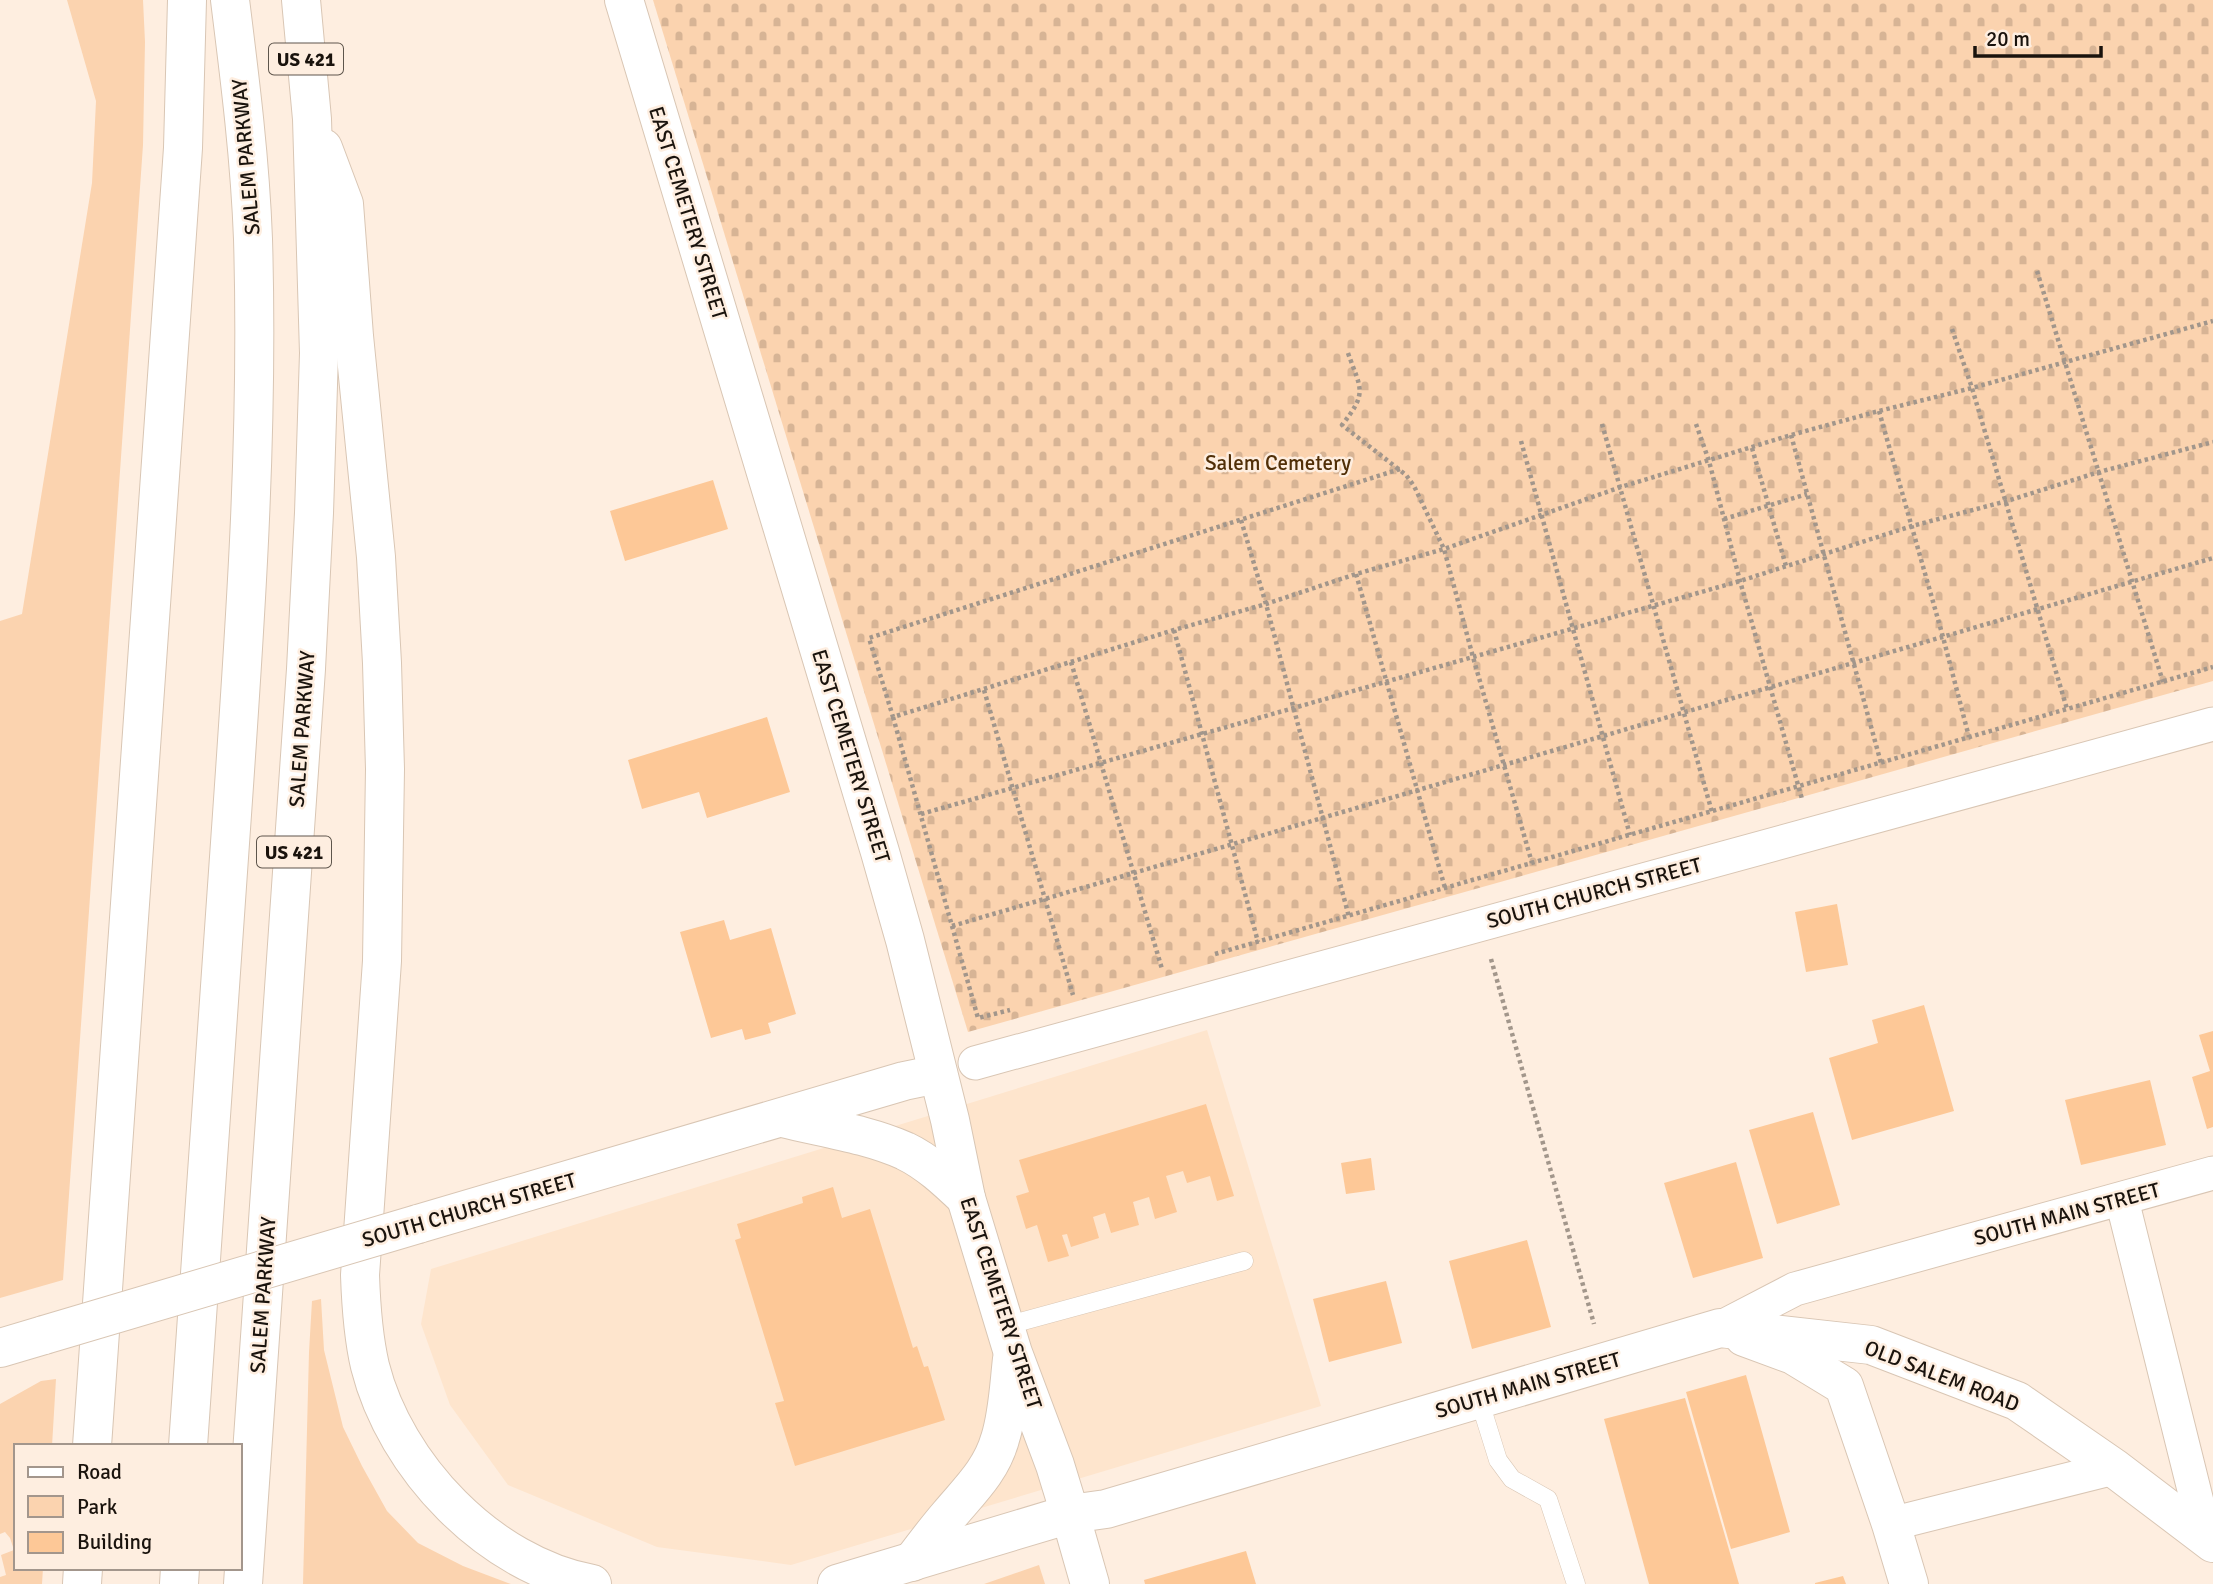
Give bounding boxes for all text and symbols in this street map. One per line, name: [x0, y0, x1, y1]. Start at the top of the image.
scale bar: [1975, 14, 2101, 58]
text: 20 m: [1986, 26, 2030, 52]
road number: US 421: [269, 44, 343, 74]
street label: SALEM PARKWAY: [226, 77, 266, 236]
street label: EAST CEMETERY STREET: [643, 103, 733, 324]
park label: Salem Cemetery: [1205, 450, 1351, 476]
street label: EAST CEMETERY STREET: [806, 646, 896, 867]
street label: SALEM PARKWAY: [284, 649, 320, 808]
road number: US 421: [257, 836, 331, 867]
street label: SOUTH CHURCH STREET: [1484, 852, 1705, 934]
street label: SOUTH CHURCH STREET: [359, 1167, 580, 1253]
street label: SOUTH MAIN STREET: [1971, 1176, 2164, 1251]
street label: EAST CEMETERY STREET: [954, 1193, 1048, 1413]
street label: SALEM PARKWAY: [245, 1215, 281, 1374]
street label: OLD SALEM ROAD: [1861, 1335, 2023, 1417]
street label: SOUTH MAIN STREET: [1432, 1346, 1624, 1424]
legend: [14, 1444, 242, 1570]
text: Road: [77, 1459, 122, 1485]
text: Park: [77, 1494, 118, 1520]
text: Building: [77, 1529, 152, 1555]

